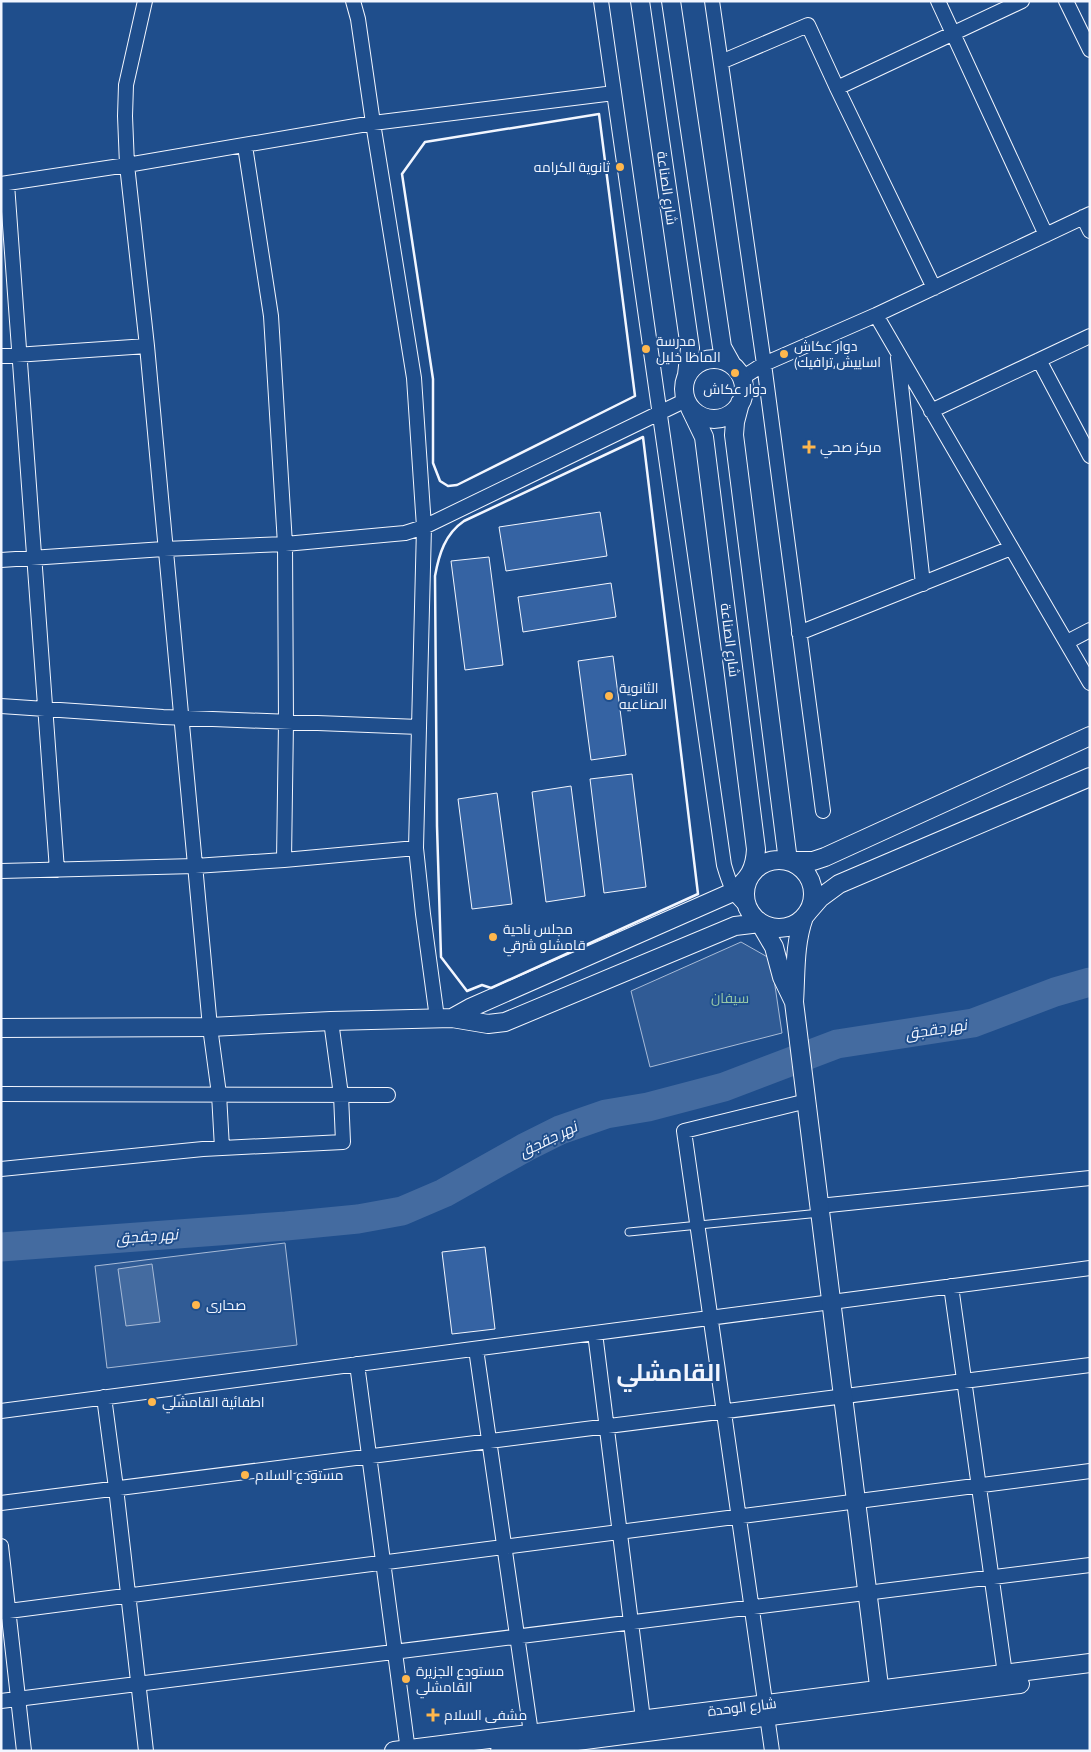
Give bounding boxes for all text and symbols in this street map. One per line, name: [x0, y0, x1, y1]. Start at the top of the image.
street label: شارع الصناعة: [653, 150, 681, 226]
place label: ثانوية الكرامه: [534, 158, 610, 176]
marker: ثانوية الكرامه: [614, 161, 626, 173]
place label: مدرسة الماظا خليل: [656, 332, 721, 366]
place label: دوار عكاش (اساييش٫ترافيك: [794, 337, 881, 371]
marker: مدرسة الماظا خليل: [640, 343, 652, 355]
marker: دوار عكاش (اساييش٫ترافيك: [778, 348, 790, 360]
marker: دوار عكاش: [729, 367, 741, 379]
place label: دوار عكاش: [703, 380, 767, 398]
place label: مركز صحي: [820, 438, 881, 459]
marker: مركز صحي: [802, 440, 816, 454]
street label: شارع الصناعة: [717, 602, 743, 678]
place label: الثانوية الصناعيه: [619, 679, 667, 713]
marker: الثانوية الصناعيه: [603, 690, 615, 702]
place label: مجلس ناحية قامشلو شرقي: [503, 920, 586, 957]
marker: مجلس ناحية قامشلو شرقي: [487, 931, 499, 943]
park label: سيفان: [711, 989, 749, 1007]
water label: نهر جقجق: [904, 1014, 970, 1043]
water label: نهر جقجق: [516, 1116, 582, 1161]
water label: نهر جقجق: [115, 1224, 181, 1248]
place label: صحارى: [206, 1296, 246, 1314]
marker: صحارى: [190, 1299, 202, 1311]
district label: القامشلي: [616, 1357, 722, 1392]
place label: اطفائية القامشلي: [162, 1393, 265, 1414]
marker: اطفائية القامشلي: [146, 1396, 158, 1408]
place label: مستودع السلام: [255, 1466, 344, 1485]
marker: مستودع السلام: [239, 1469, 251, 1481]
place label: مستودع الجزيرة القامشلي: [416, 1662, 504, 1699]
marker: مستودع الجزيرة القامشلي: [400, 1673, 412, 1685]
street label: شارع الوحدة: [707, 1694, 777, 1720]
place label: مشفى السلام: [444, 1706, 527, 1725]
marker: مشفى السلام: [426, 1708, 440, 1722]

